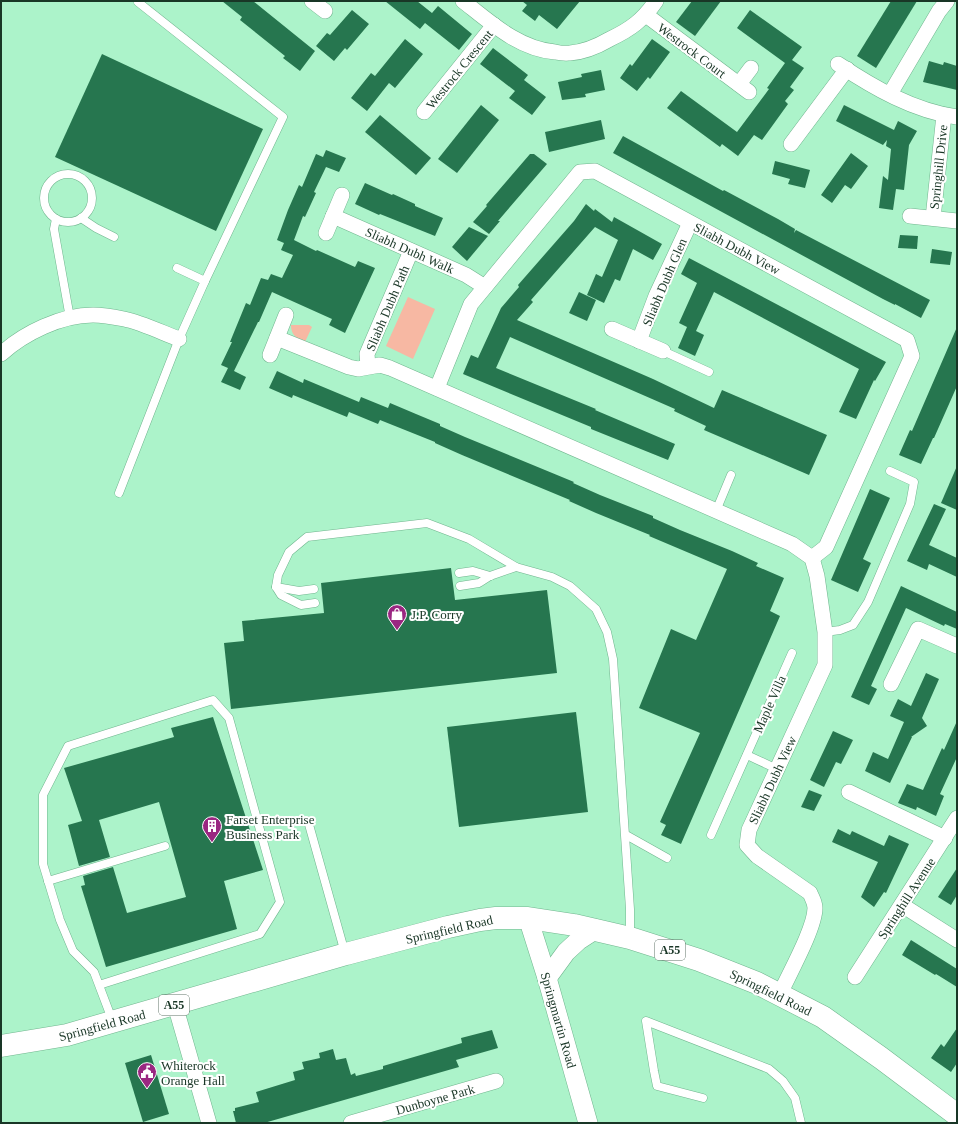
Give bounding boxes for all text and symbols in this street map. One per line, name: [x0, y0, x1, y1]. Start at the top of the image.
street label: Westrock Court: [655, 20, 729, 81]
street label: Westrock Crescent: [423, 26, 496, 112]
street label: Springhill Drive: [927, 124, 950, 210]
street label: Sliabh Dubh View: [691, 219, 783, 278]
street label: Sliabh Dubh Walk: [363, 224, 457, 277]
street label: Sliabh Dubh Glen: [639, 236, 690, 328]
street label: Sliabh Dubh Path: [363, 263, 412, 353]
shop icon: J.P. Corry: [386, 603, 408, 631]
place label: J.P. Corry: [411, 607, 462, 622]
street label: Maple Villa: [750, 673, 789, 735]
street label: Sliabh Dubh View: [745, 733, 800, 827]
place label: Farset Enterprise Business Park: [226, 812, 315, 842]
building icon: Farset Enterprise Business Park: [201, 815, 223, 843]
street label: Springhill Avenue: [875, 855, 938, 942]
street label: Springfield Road: [404, 912, 495, 947]
road number: A55: [655, 940, 685, 960]
street label: Springfield Road: [727, 966, 815, 1019]
street label: Springmartin Road: [538, 970, 580, 1070]
road number: A55: [159, 995, 189, 1015]
street label: Springfield Road: [57, 1007, 148, 1044]
place label: Whiterock Orange Hall: [161, 1058, 225, 1088]
public building icon: Whiterock Orange Hall: [136, 1061, 158, 1089]
street label: Dunboyne Park: [394, 1081, 477, 1118]

